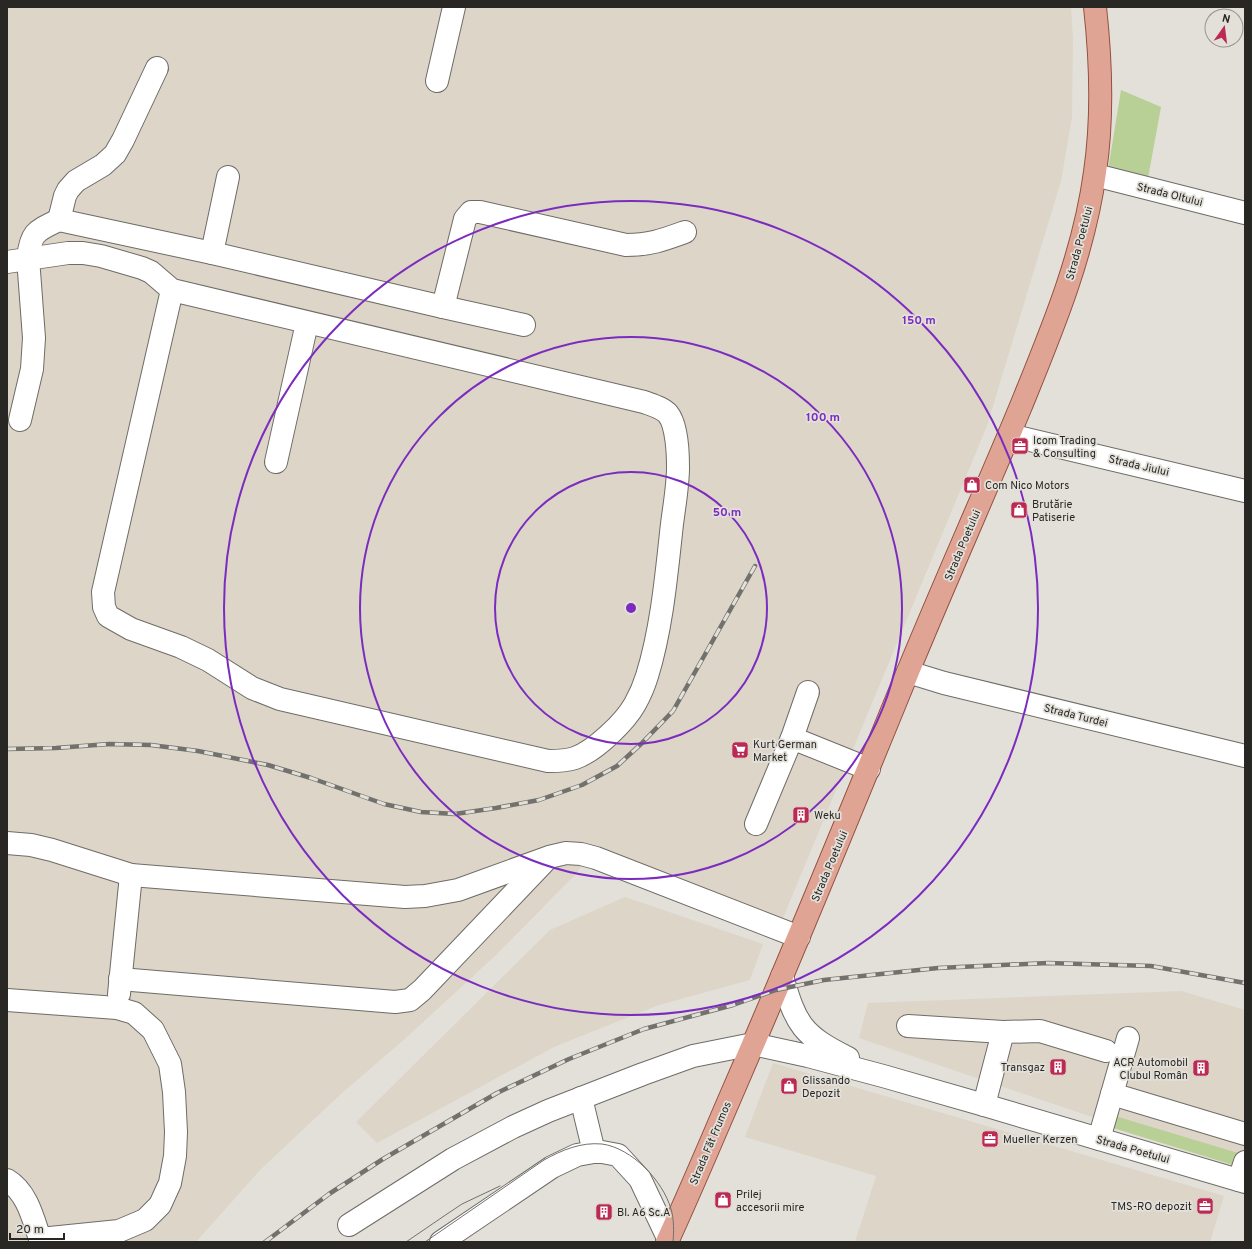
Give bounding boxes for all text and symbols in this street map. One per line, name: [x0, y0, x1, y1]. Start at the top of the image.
north arrow: [1204, 8, 1244, 48]
text: N: [1221, 12, 1232, 27]
street label: Strada Oltului: [1135, 180, 1204, 210]
street label: Strada Poetului: [1063, 205, 1097, 282]
text: 150 m: [902, 313, 936, 329]
text: 100 m: [806, 410, 840, 426]
place label: Icom Trading & Consulting: [1033, 434, 1096, 461]
office icon: Icom Trading & Consulting: [1010, 436, 1030, 456]
street label: Strada Jiului: [1107, 452, 1170, 480]
shop icon: Com Nico Motors: [962, 475, 982, 495]
place label: Com Nico Motors: [985, 479, 1069, 493]
place label: Brutărie Patiserie: [1032, 498, 1075, 525]
shop icon: Brutărie Patiserie: [1009, 500, 1029, 520]
text: 50 m: [713, 505, 741, 521]
street label: Strada Poetului: [942, 508, 984, 583]
centre of rings: [624, 601, 638, 615]
street label: Strada Turdei: [1042, 701, 1109, 731]
place label: Kurt German Market: [753, 738, 817, 765]
supermarket icon: Kurt German Market: [730, 740, 750, 760]
building icon: Weku: [791, 805, 811, 825]
place label: Weku: [814, 809, 841, 823]
street label: Strada Poetului: [809, 829, 851, 904]
place label: ACR Automobil Clubul Român: [1113, 1056, 1188, 1083]
building icon: Transgaz: [1048, 1057, 1068, 1077]
building icon: ACR Automobil Clubul Român: [1191, 1058, 1211, 1078]
place label: Transgaz: [1001, 1061, 1045, 1075]
place label: Glissando Depozit: [802, 1074, 850, 1101]
shop icon: Glissando Depozit: [779, 1076, 799, 1096]
street label: Strada Făt Frumos: [687, 1099, 735, 1187]
office icon: Mueller Kerzen: [980, 1129, 1000, 1149]
place label: Mueller Kerzen: [1003, 1133, 1077, 1147]
street label: Strada Poetului: [1094, 1133, 1171, 1167]
place label: Prilej accesorii mire: [736, 1188, 805, 1215]
shop icon: Prilej accesorii mire: [713, 1190, 733, 1210]
office icon: TMS-RO depozit: [1195, 1196, 1215, 1216]
place label: TMS-RO depozit: [1111, 1200, 1192, 1214]
building icon: Bl. A6 Sc.A: [594, 1202, 614, 1222]
place label: Bl. A6 Sc.A: [617, 1206, 670, 1220]
scale bar: [10, 1215, 64, 1241]
text: 20 m: [16, 1222, 44, 1238]

